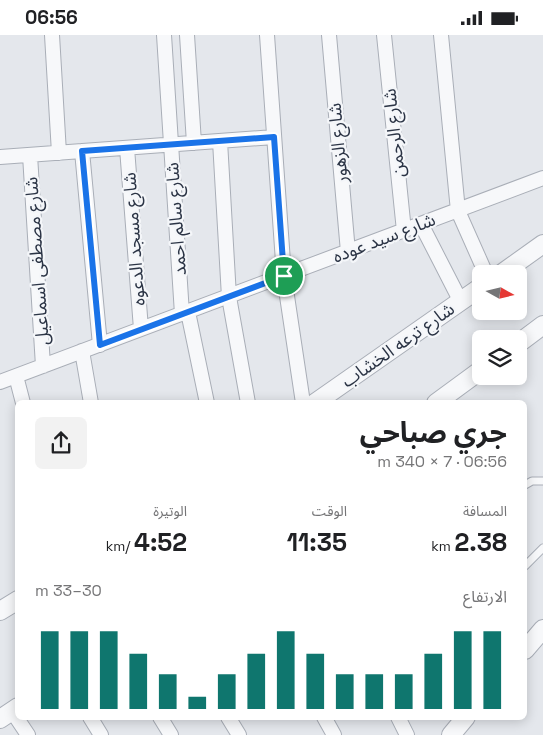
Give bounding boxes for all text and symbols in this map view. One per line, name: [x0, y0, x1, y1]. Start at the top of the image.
text: 06:56: [25, 5, 78, 30]
street label: شارع الرحمن: [377, 87, 413, 179]
street label: شارع الزهور: [323, 102, 356, 185]
street label: شارع سالم احمد: [160, 161, 194, 276]
street label: شارع مسجد الدعوه: [117, 171, 153, 306]
street label: شارع مصطفى اسماعيل: [19, 176, 57, 346]
street label: شارع سيد عوده: [329, 207, 440, 270]
pin: [263, 255, 305, 297]
icon: arrive: [270, 262, 298, 290]
north arrow: [472, 265, 528, 320]
map controls: [472, 265, 527, 385]
street label: شارع ترعه الخشاب: [337, 297, 461, 395]
button: layers: [472, 330, 527, 385]
text: جري صباحي: [360, 414, 507, 450]
button: share: [35, 417, 87, 469]
text: 06:56 · 7 × 340 m: [377, 451, 507, 472]
text: الوتيرة: [153, 502, 187, 520]
text: الوقت: [312, 502, 347, 520]
text: المسافة: [463, 502, 507, 520]
text: 4:52: [134, 526, 187, 558]
text: 11:35: [287, 526, 347, 558]
text: 2.38: [454, 526, 507, 558]
text: /km: [106, 537, 134, 555]
text: km: [431, 537, 454, 555]
text: 30–33 m: [35, 580, 102, 601]
text: الارتفاع: [463, 586, 507, 607]

